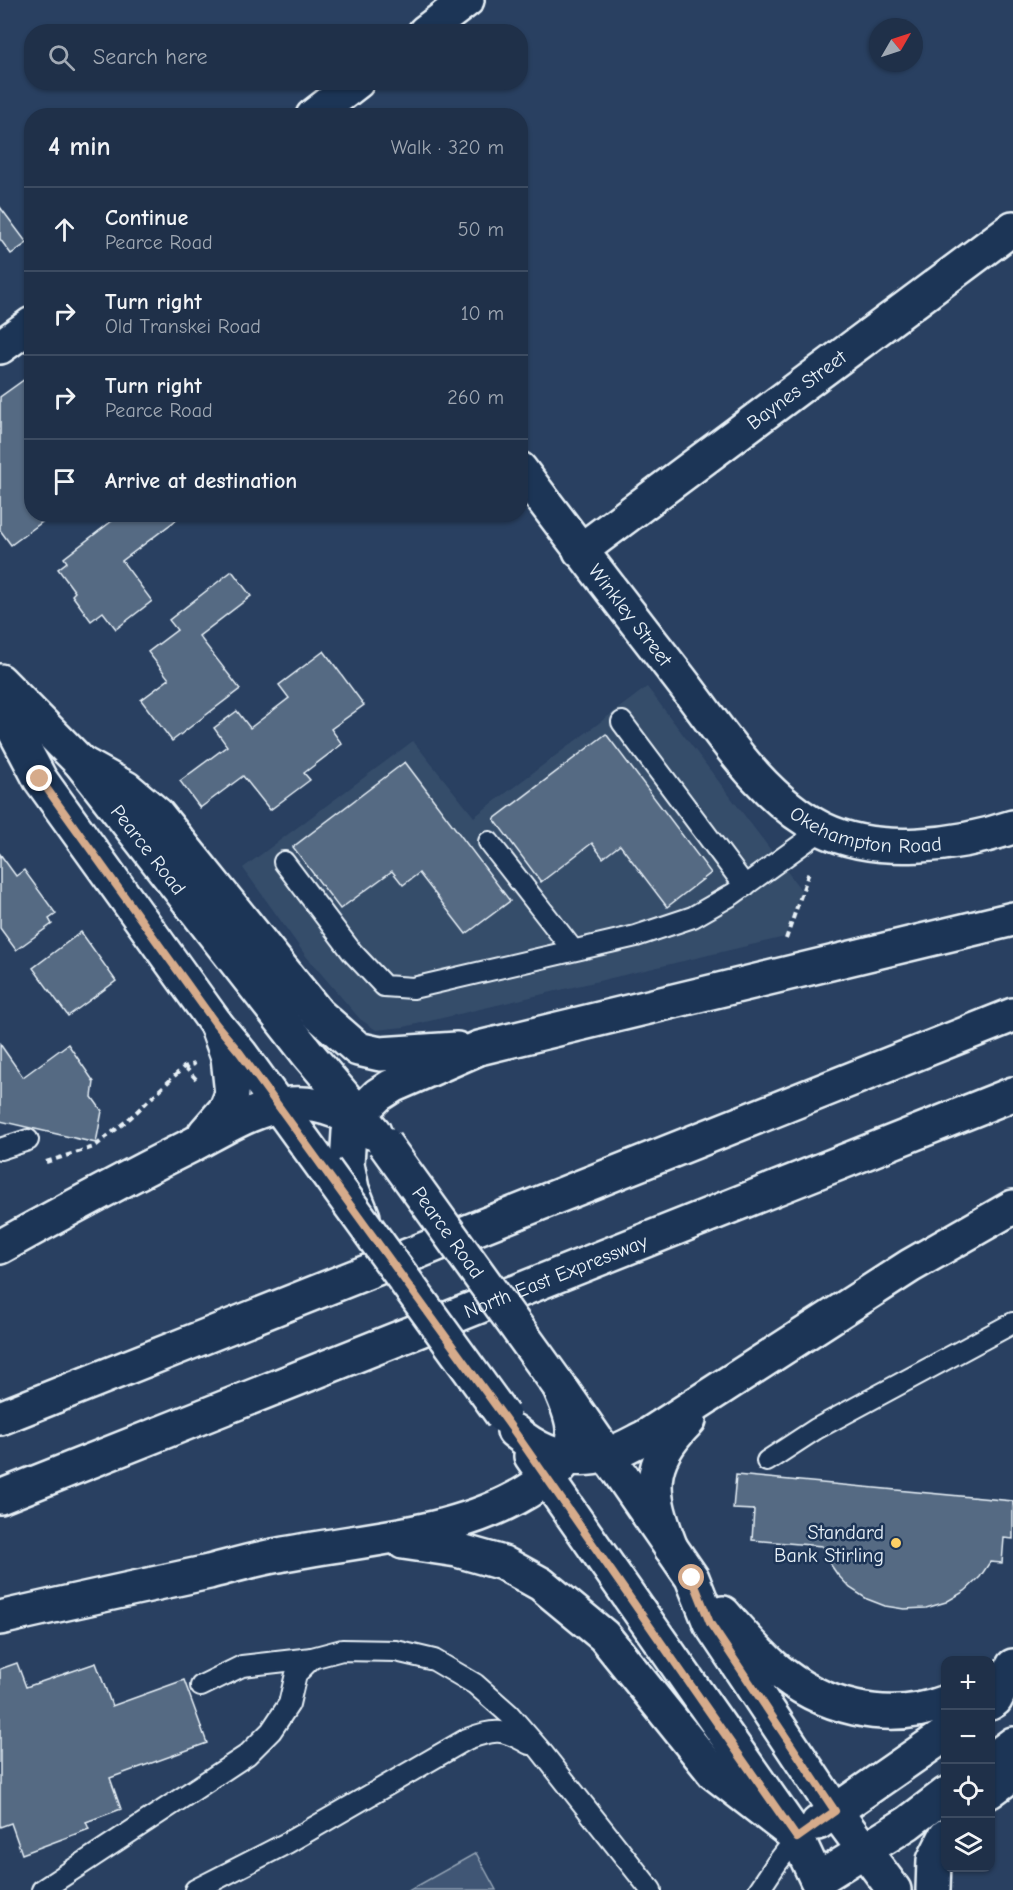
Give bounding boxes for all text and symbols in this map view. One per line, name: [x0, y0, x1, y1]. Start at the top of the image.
north arrow: [869, 18, 923, 72]
search box: [24, 24, 528, 90]
icon: search: [45, 41, 78, 74]
text: Search here: [93, 44, 208, 70]
text: 4 min: [48, 132, 111, 162]
text: Walk · 320 m: [391, 136, 504, 159]
text: Continue: [105, 205, 188, 231]
icon: ahead: [48, 213, 81, 246]
text: 50 m: [458, 218, 504, 241]
text: Pearce Road: [105, 231, 213, 254]
text: Turn right: [105, 289, 202, 315]
icon: right: [48, 297, 81, 330]
text: 10 m: [461, 302, 504, 325]
text: Old Transkei Road: [105, 315, 261, 338]
street label: Baynes Street: [743, 345, 852, 434]
text: Turn right: [105, 373, 202, 399]
icon: right: [48, 381, 81, 414]
text: 260 m: [447, 386, 504, 409]
text: Pearce Road: [105, 399, 213, 422]
icon: arrive: [48, 465, 81, 498]
text: Arrive at destination: [105, 468, 297, 494]
street label: Winkley Street: [584, 559, 677, 672]
route end: [26, 765, 52, 791]
street label: Pearce Road: [106, 800, 190, 899]
street label: Okehampton Road: [785, 801, 943, 858]
street label: Pearce Road: [407, 1182, 489, 1283]
street label: North East Expressway: [461, 1230, 651, 1323]
place label: Standard Bank Stirling: [774, 1521, 884, 1567]
marker: Standard Bank Stirling: [889, 1536, 903, 1550]
route start: [678, 1564, 704, 1590]
map controls: [941, 1656, 995, 1872]
button: +: [941, 1656, 995, 1710]
button: −: [941, 1710, 995, 1764]
button: locate: [941, 1764, 995, 1818]
button: layers: [941, 1818, 995, 1872]

